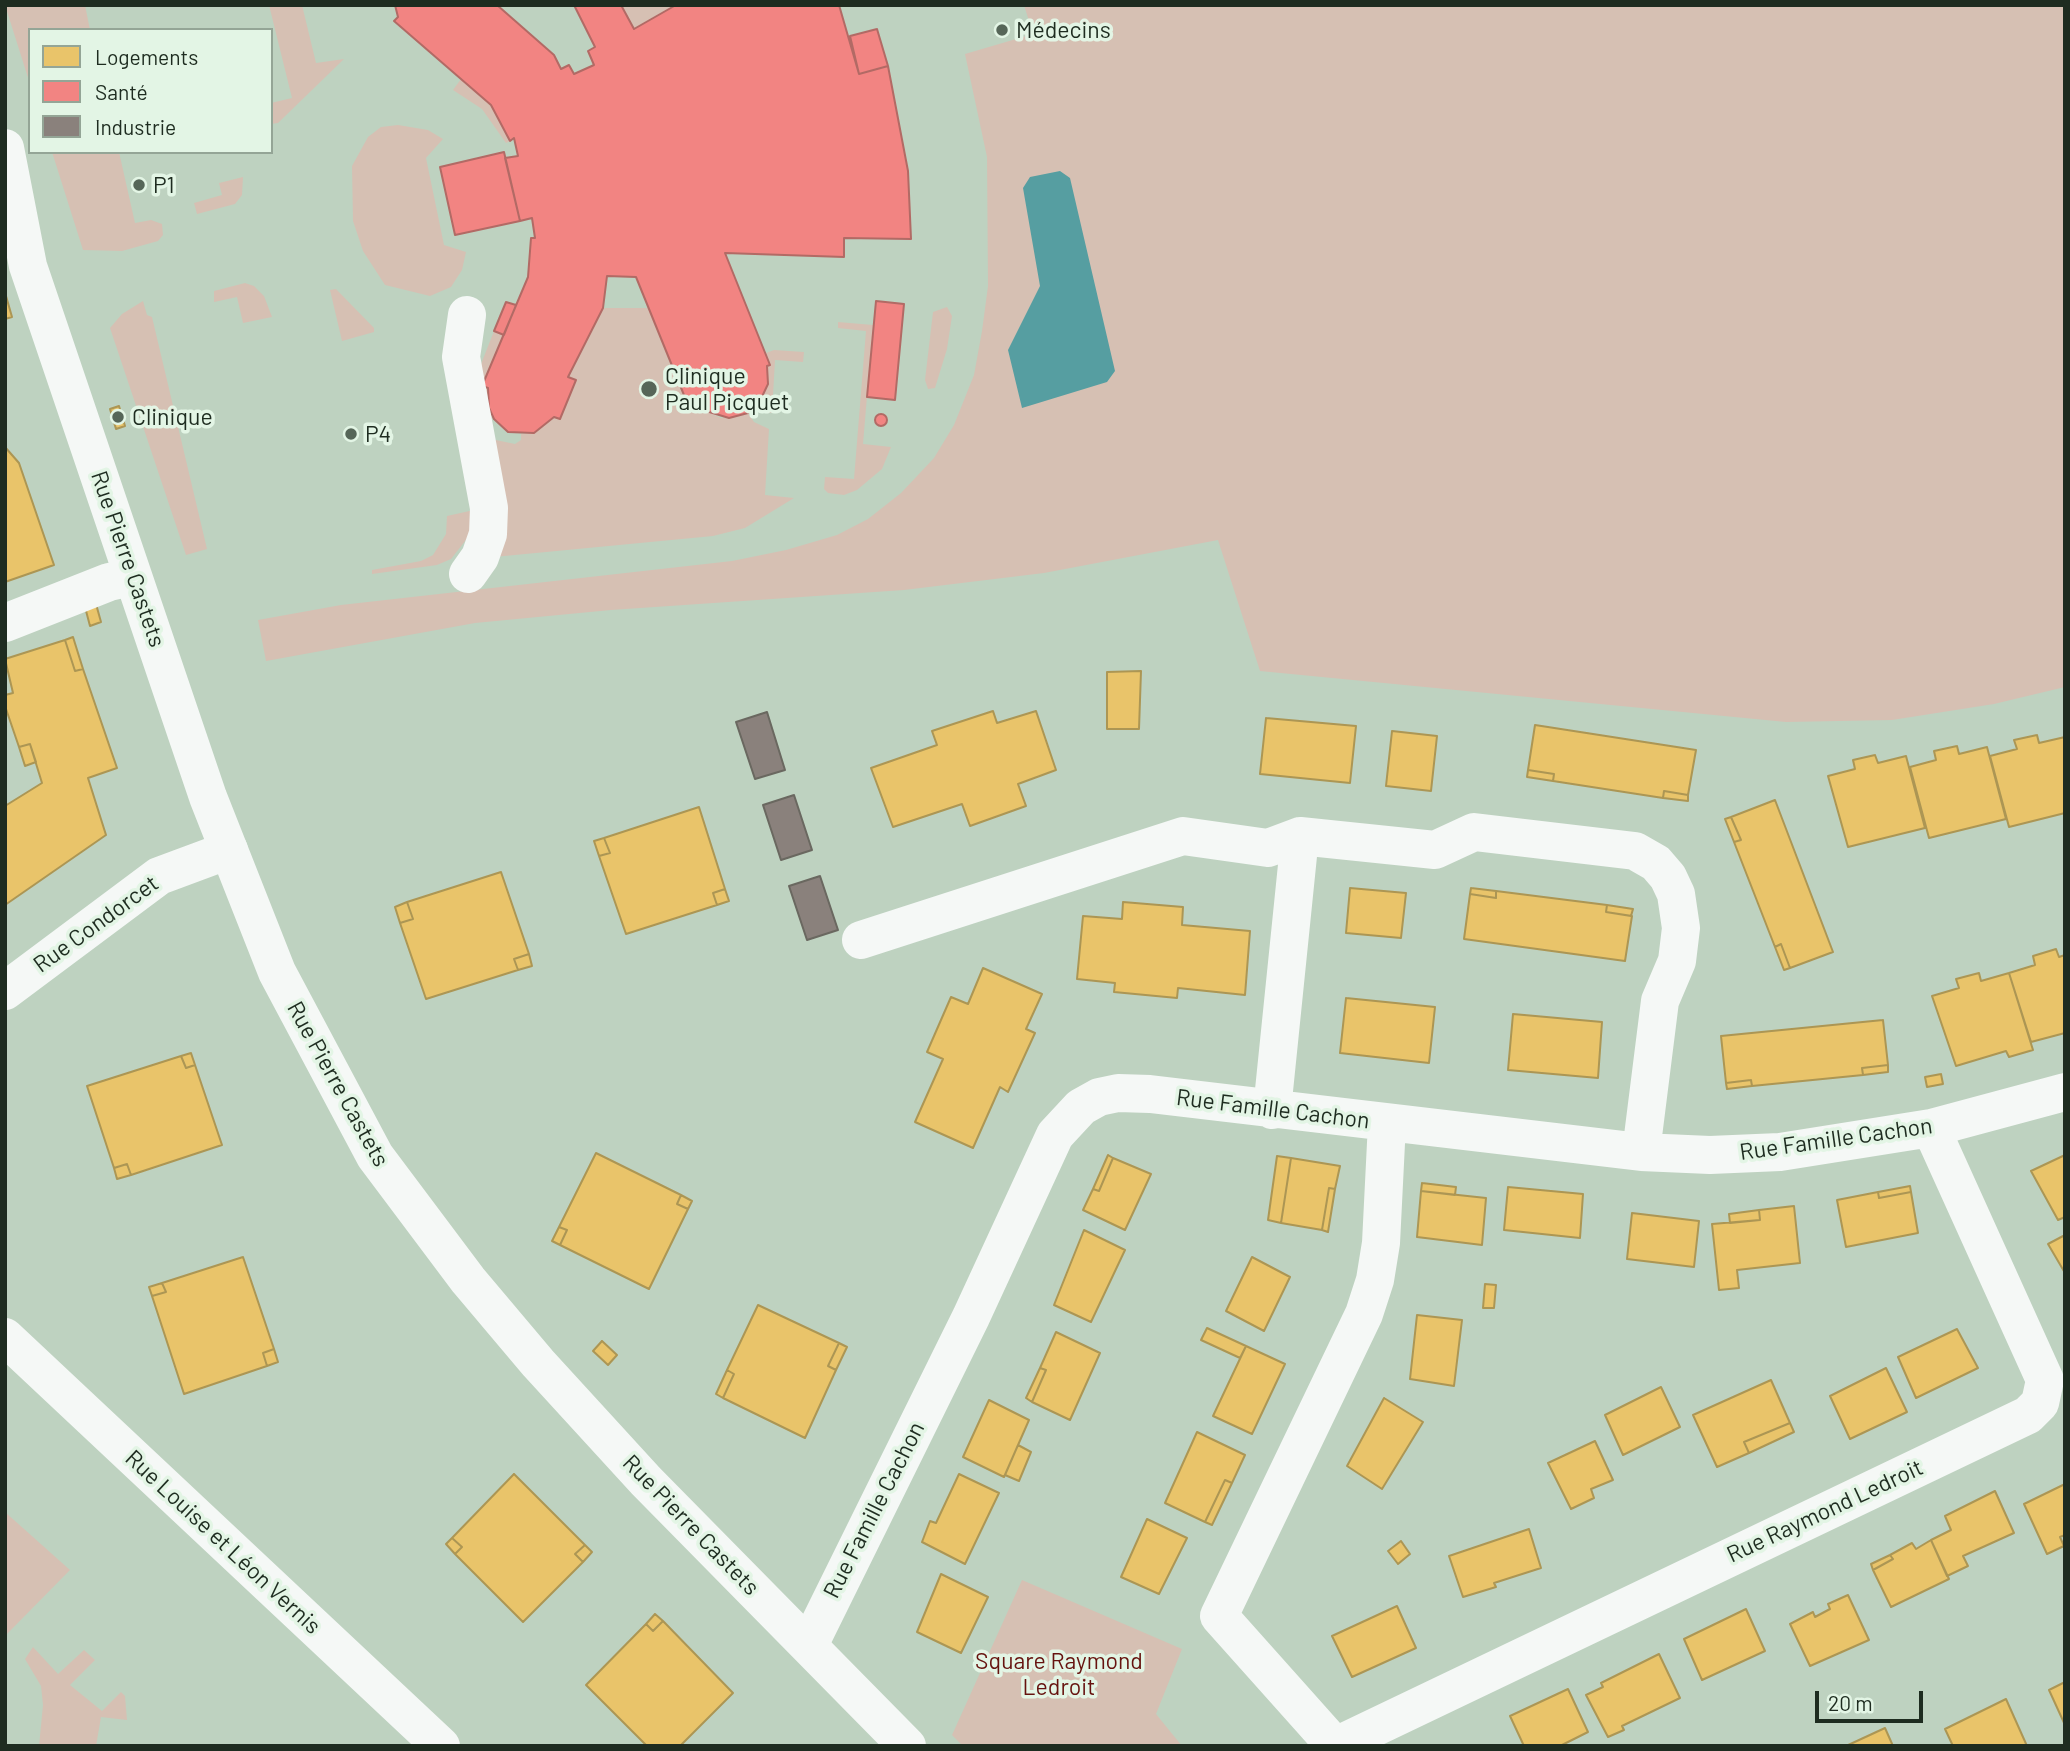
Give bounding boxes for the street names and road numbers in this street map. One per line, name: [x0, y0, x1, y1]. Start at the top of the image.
street label: Rue Pierre Castets: [85, 467, 171, 651]
street label: Rue Condorcet: [28, 869, 164, 979]
street label: Rue Pierre Castets: [281, 997, 395, 1171]
street label: Rue Famille Cachon: [1175, 1083, 1371, 1135]
street label: Rue Famille Cachon: [1738, 1112, 1934, 1166]
street label: Rue Famille Cachon: [818, 1417, 930, 1603]
street label: Rue Louise et Léon Vernis: [120, 1444, 326, 1640]
street label: Rue Pierre Castets: [617, 1449, 765, 1601]
street label: Rue Raymond Ledroit: [1723, 1453, 1927, 1569]

